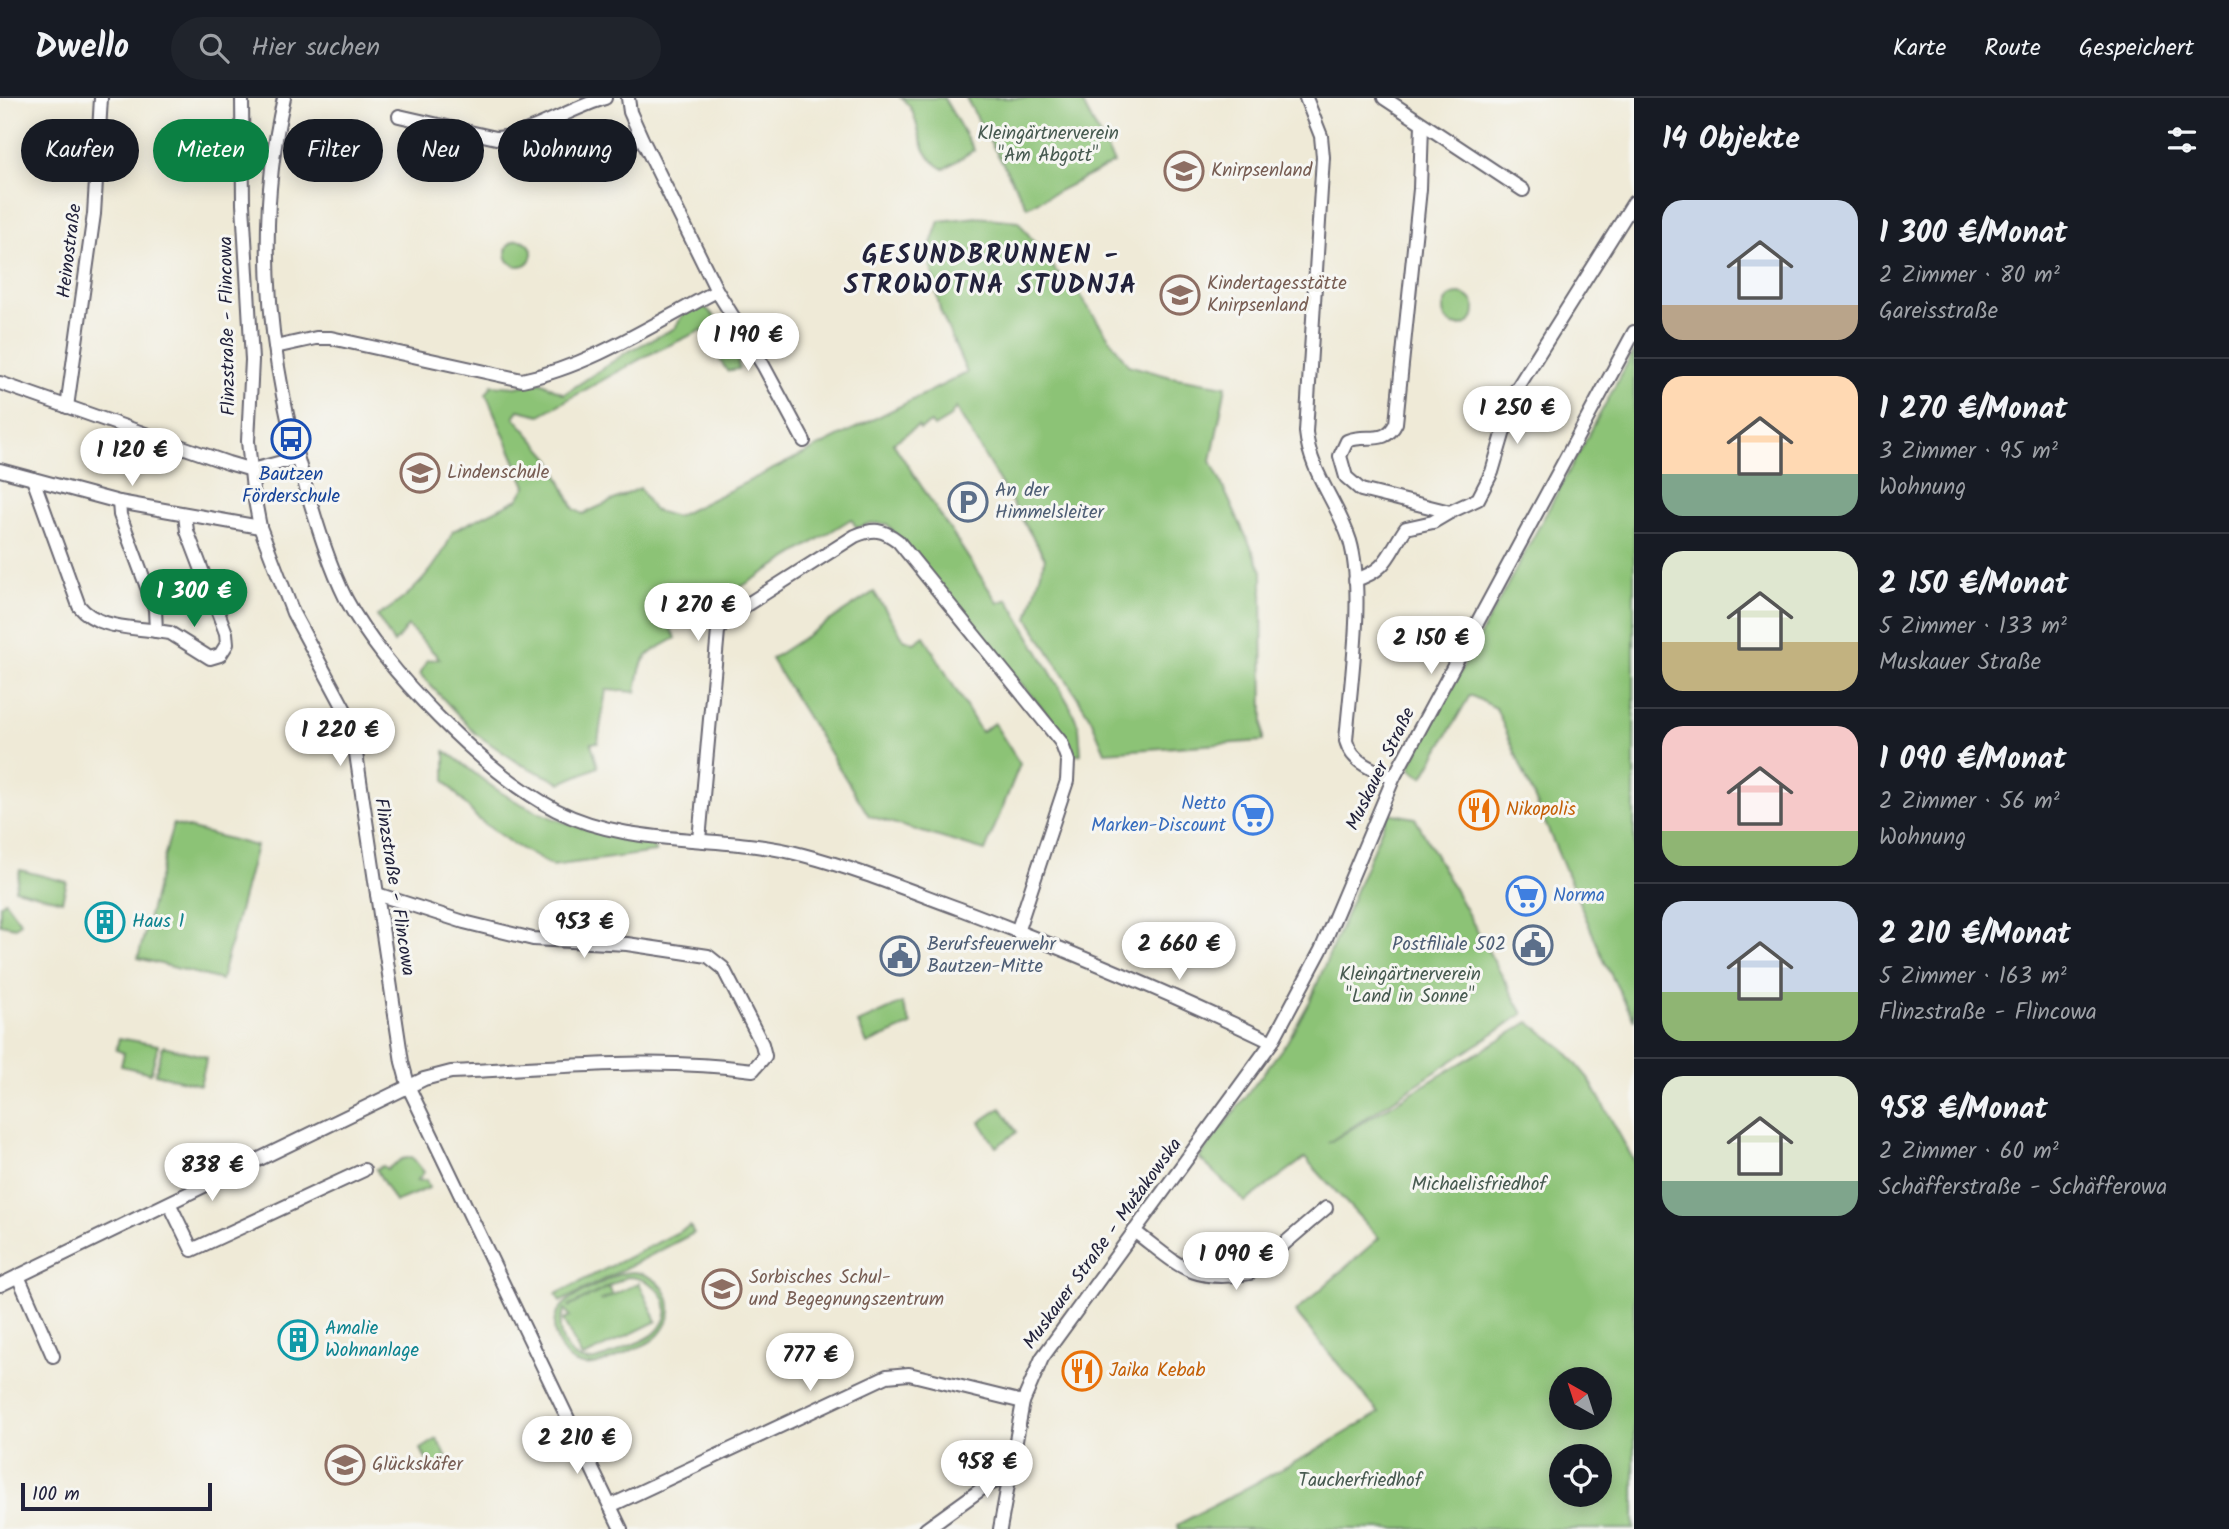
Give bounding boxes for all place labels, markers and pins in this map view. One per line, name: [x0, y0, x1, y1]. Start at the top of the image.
school or university icon: Knirpsenland: [1163, 150, 1205, 192]
place label: Knirpsenland: [1211, 156, 1313, 186]
place label: Kindertagesstätte Knirpsenland: [1207, 269, 1347, 321]
school or university icon: Kindertagesstätte Knirpsenland: [1159, 274, 1201, 316]
pin: 1 190 €: [683, 314, 813, 373]
pin: 1 250 €: [1452, 386, 1582, 446]
bus stop icon: Bautzen Förderschule: [270, 418, 312, 460]
pin: 1 120 €: [67, 428, 197, 488]
school or university icon: Lindenschule: [399, 452, 441, 494]
place label: Lindenschule: [447, 458, 550, 488]
place label: Bautzen Förderschule: [242, 460, 341, 512]
place label: An der Himmelsleiter: [995, 476, 1105, 528]
parking icon: An der Himmelsleiter: [947, 481, 989, 523]
pin: 1 300 €: [129, 570, 259, 629]
pin: 1 270 €: [633, 584, 763, 643]
pin: 2 150 €: [1366, 616, 1496, 676]
pin: 1 220 €: [275, 708, 405, 768]
place label: Netto Marken-Discount: [1091, 789, 1227, 841]
restaurant icon: Nikopolis: [1458, 789, 1500, 831]
supermarket icon: Netto Marken-Discount: [1232, 794, 1274, 836]
place label: Nikopolis: [1506, 795, 1576, 825]
supermarket icon: Norma: [1505, 875, 1547, 917]
place label: Norma: [1553, 881, 1605, 911]
pin: 953 €: [535, 900, 633, 960]
building icon: Haus 1: [84, 901, 126, 943]
place label: Haus 1: [132, 907, 184, 937]
pin: 2 660 €: [1114, 922, 1244, 982]
public building icon: Postfiliale 502: [1512, 924, 1554, 966]
place label: Berufsfeuerwehr Bautzen-Mitte: [927, 930, 1058, 982]
place label: Postfiliale 502: [1392, 930, 1506, 960]
public building icon: Berufsfeuerwehr Bautzen-Mitte: [879, 935, 921, 977]
pin: 838 €: [163, 1144, 261, 1203]
pin: 1 090 €: [1171, 1232, 1301, 1292]
place label: Sorbisches Schul- und Begegnungszentrum: [749, 1263, 944, 1315]
school or university icon: Sorbisches Schul- und Begegnungszentrum: [701, 1268, 743, 1310]
place label: Amalie Wohnanlage: [325, 1314, 419, 1366]
building icon: Amalie Wohnanlage: [277, 1319, 319, 1361]
pin: 777 €: [761, 1334, 859, 1393]
restaurant icon: Jaika Kebab: [1061, 1350, 1103, 1392]
place label: Jaika Kebab: [1109, 1356, 1205, 1386]
pin: 2 210 €: [512, 1416, 642, 1476]
pin: 958 €: [938, 1440, 1036, 1500]
school or university icon: Glückskäfer: [324, 1444, 366, 1486]
place label: Glückskäfer: [372, 1450, 464, 1480]

